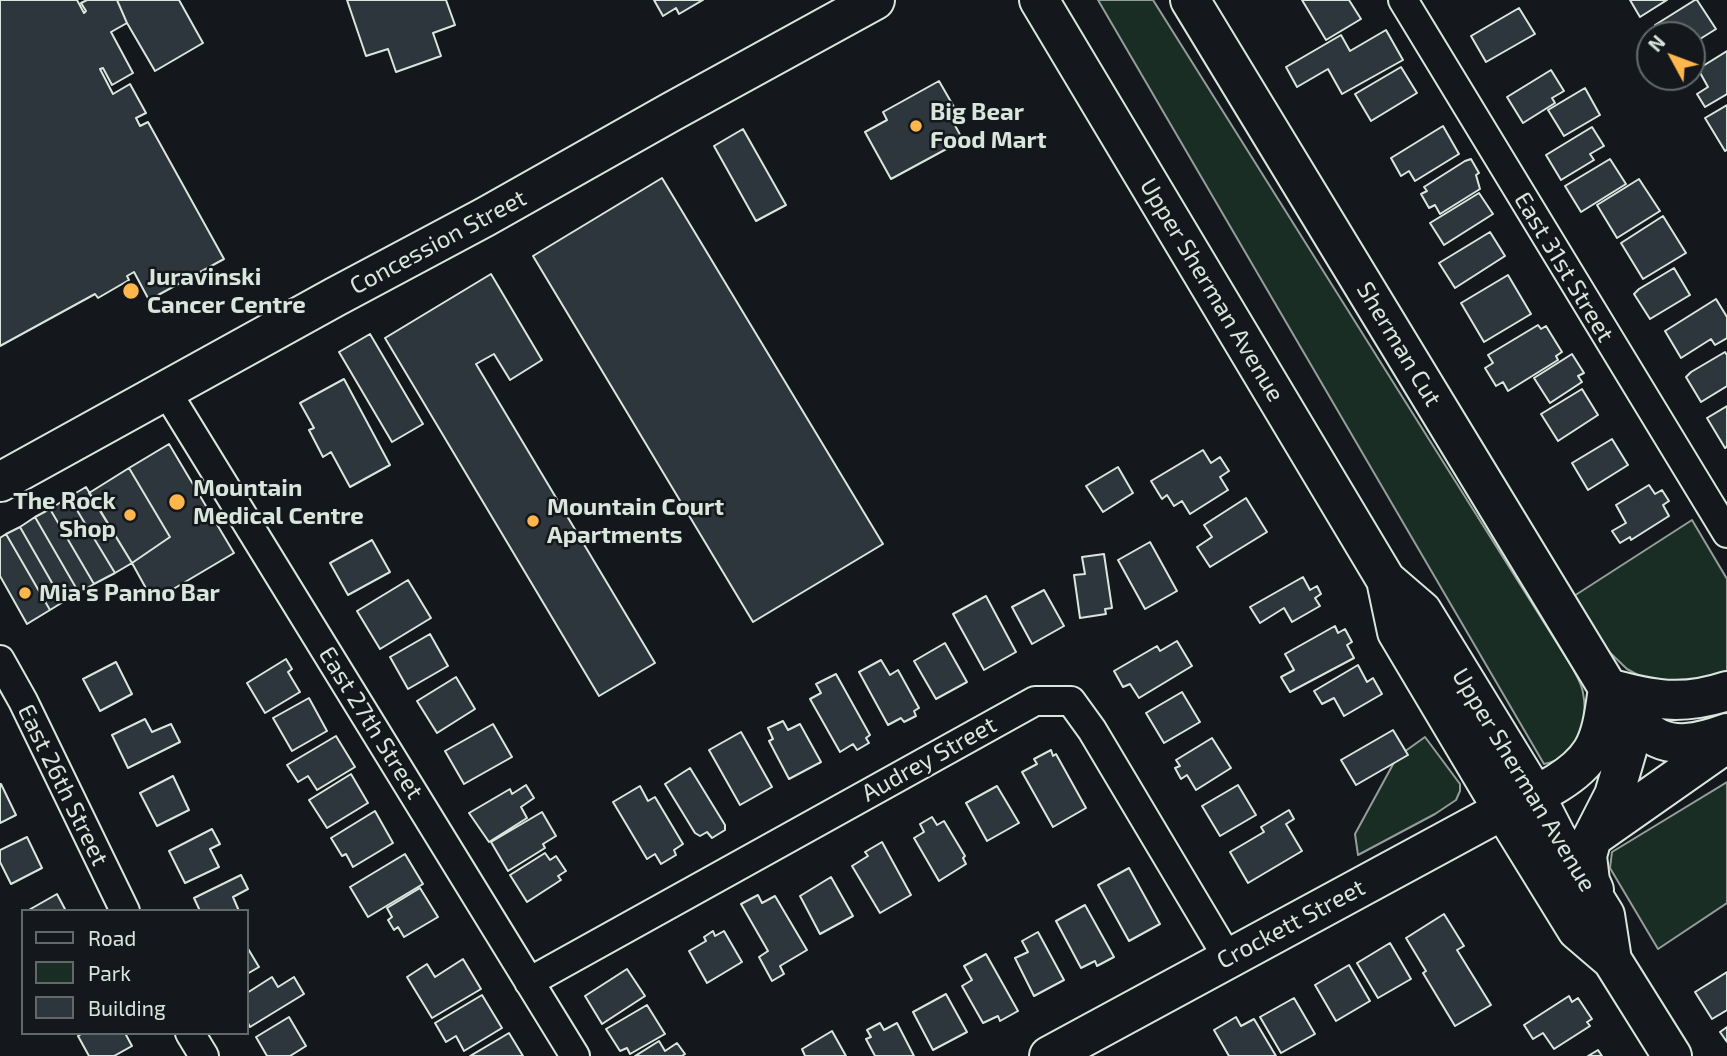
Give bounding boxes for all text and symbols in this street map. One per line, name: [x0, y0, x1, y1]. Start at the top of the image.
north arrow: [1636, 21, 1706, 91]
text: N: [1643, 30, 1669, 56]
place label: Big Bear Food Mart: [930, 98, 1047, 154]
marker: Big Bear Food Mart: [908, 118, 924, 134]
street label: Upper Sherman Avenue: [1134, 173, 1290, 407]
street label: Concession Street: [345, 183, 531, 301]
street label: East 31st Street: [1508, 187, 1620, 347]
place label: Juravinski Cancer Centre: [147, 263, 306, 319]
street label: Sherman Cut: [1351, 277, 1447, 411]
marker: Juravinski Cancer Centre: [121, 281, 141, 301]
place label: Mountain Medical Centre: [193, 474, 364, 530]
place label: The Rock Shop: [13, 487, 116, 543]
marker: Mountain Medical Centre: [167, 492, 187, 512]
place label: Mountain Court Apartments: [547, 493, 724, 549]
marker: The Rock Shop: [122, 507, 138, 523]
marker: Mountain Court Apartments: [525, 513, 541, 529]
place label: Mia's Panno Bar: [39, 579, 220, 607]
marker: Mia's Panno Bar: [17, 585, 33, 601]
street label: East 27th Street: [313, 641, 429, 805]
street label: Upper Sherman Avenue: [1446, 663, 1602, 897]
street label: East 26th Street: [12, 700, 114, 870]
street label: Audrey Street: [857, 710, 1001, 808]
street label: Crockett Street: [1212, 873, 1370, 975]
legend: [21, 909, 248, 1035]
text: Road: [88, 925, 136, 950]
text: Park: [88, 960, 131, 985]
text: Building: [88, 995, 166, 1020]

